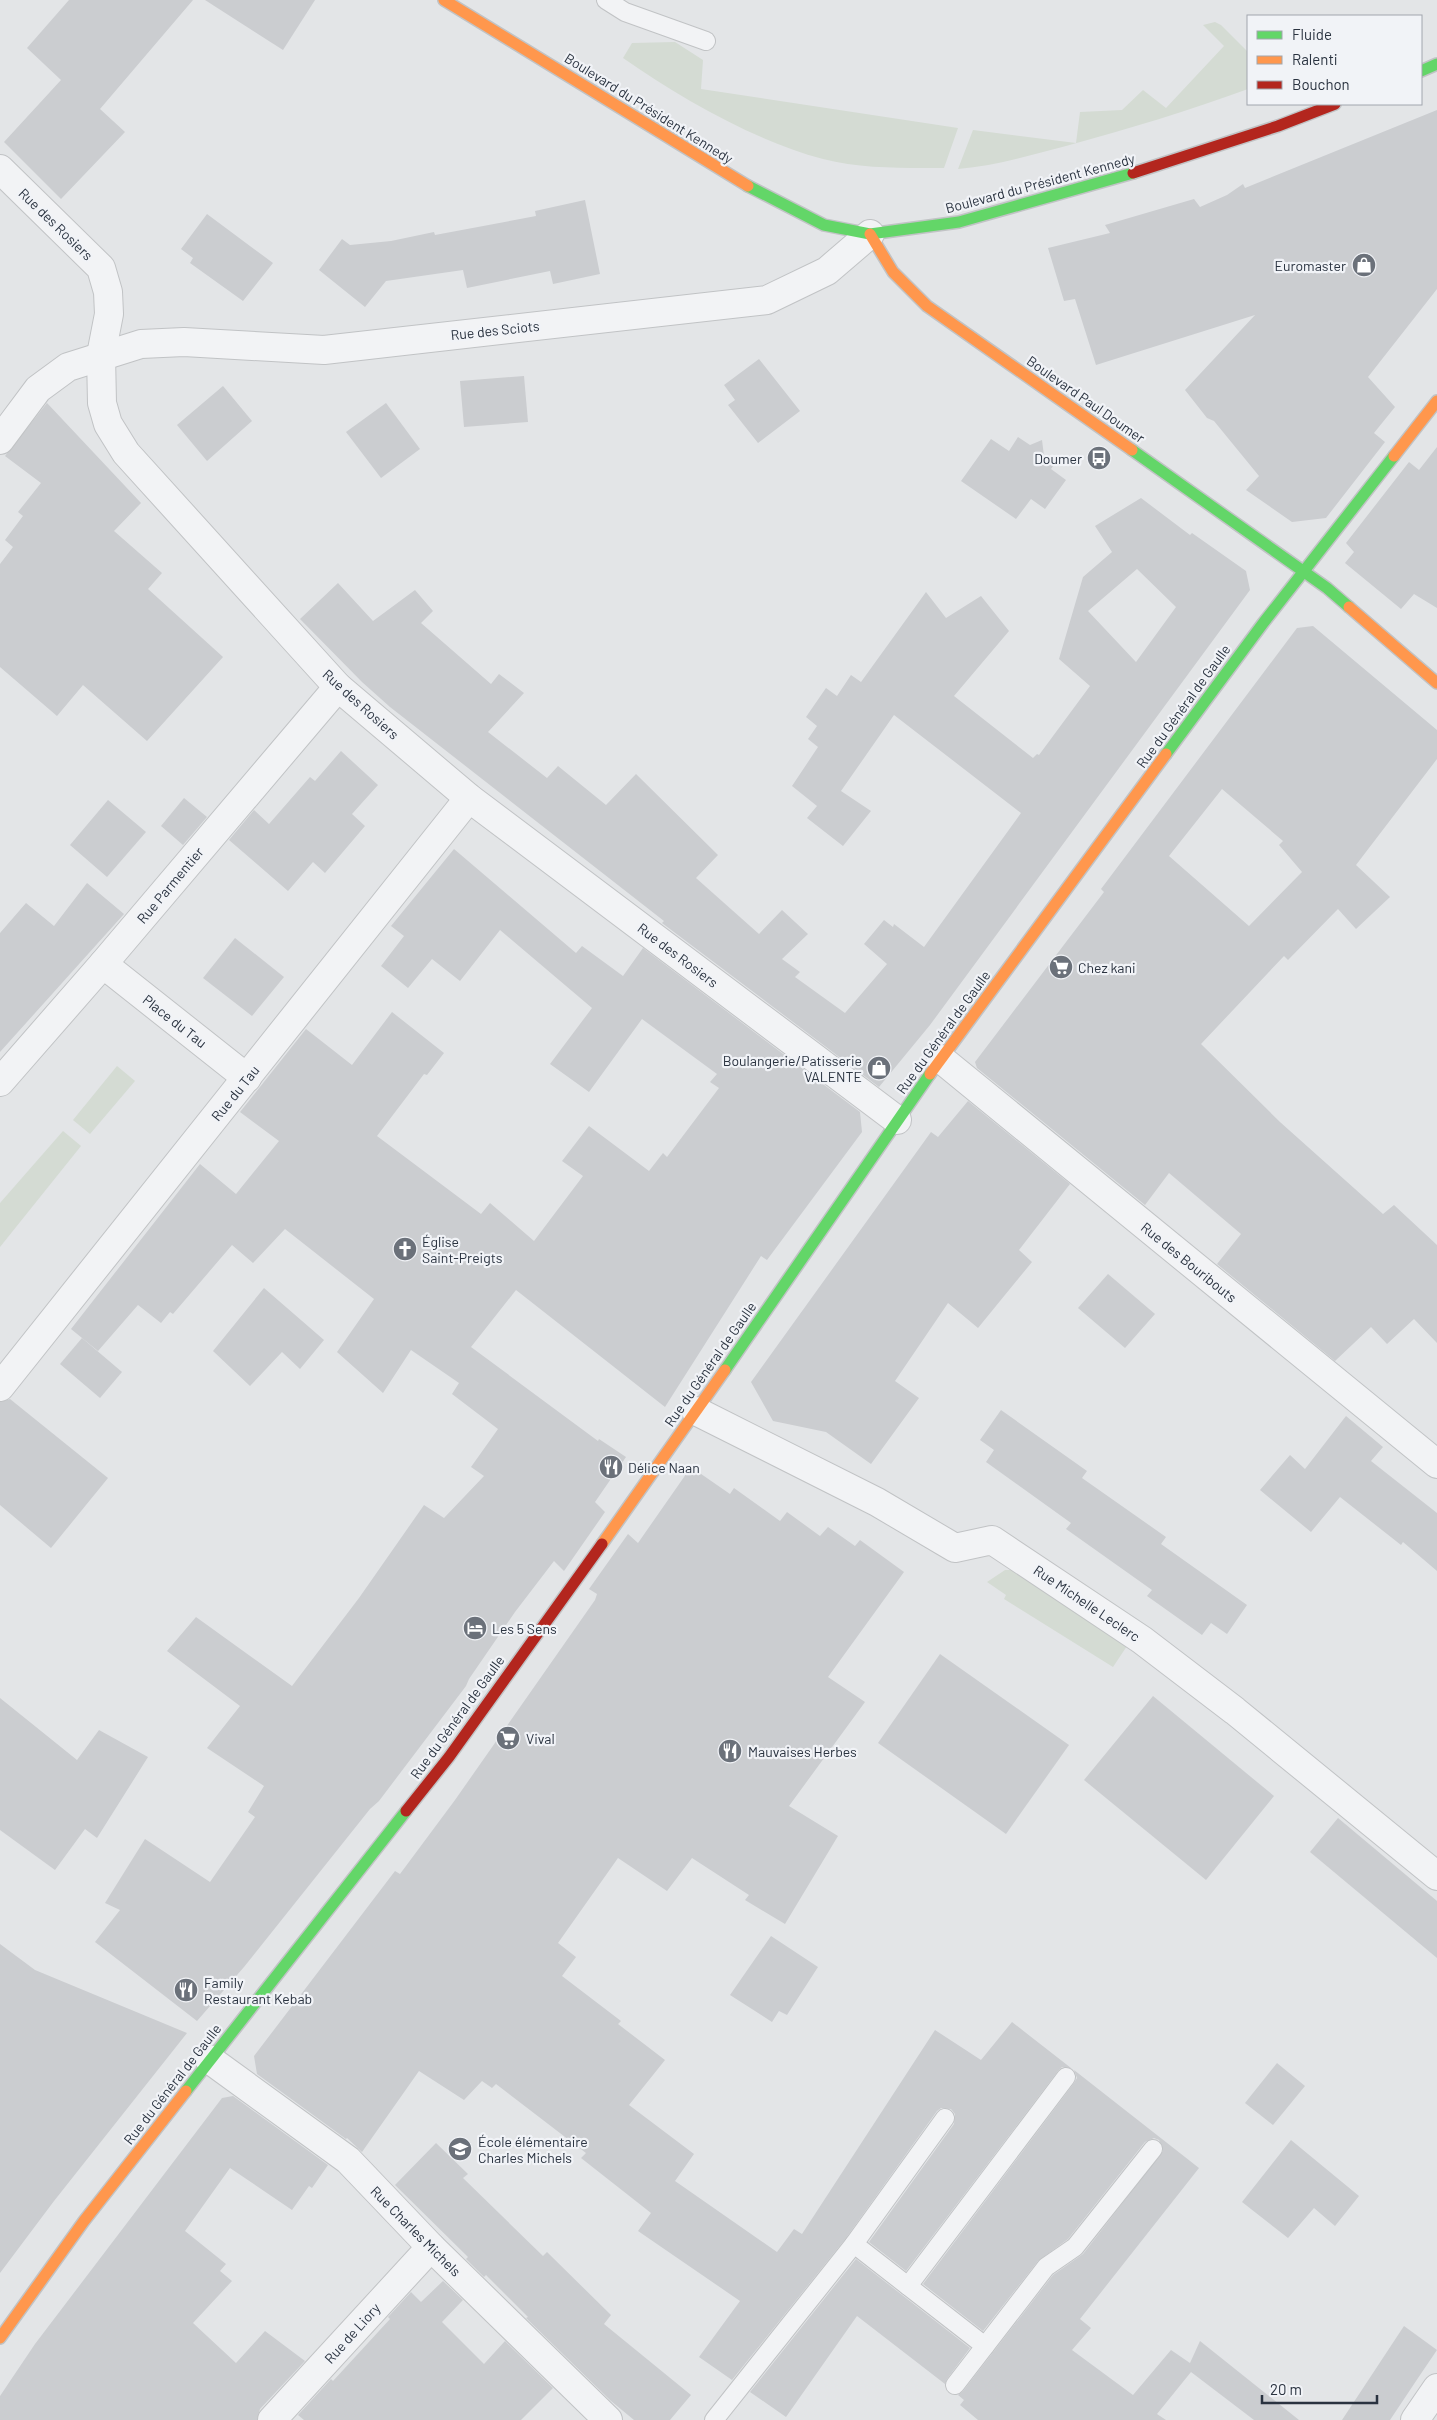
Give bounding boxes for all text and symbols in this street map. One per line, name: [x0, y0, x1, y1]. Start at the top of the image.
legend: [1247, 15, 1422, 105]
text: Fluide: [1292, 25, 1332, 43]
street label: Boulevard du Président Kennedy: [562, 49, 737, 167]
text: Ralenti: [1292, 50, 1338, 68]
text: Bouchon: [1292, 75, 1350, 93]
street label: Boulevard du Président Kennedy: [943, 149, 1137, 216]
street label: Rue des Rosiers: [15, 184, 97, 264]
shop icon: Euromaster: [1351, 252, 1377, 278]
place label: Euromaster: [1274, 257, 1346, 274]
street label: Rue des Sciots: [450, 317, 541, 343]
street label: Boulevard Paul Doumer: [1024, 352, 1148, 446]
bus stop icon: Doumer: [1086, 445, 1112, 471]
place label: Doumer: [1034, 450, 1082, 467]
street label: Rue du Général de Gaulle: [1133, 641, 1233, 771]
street label: Rue des Rosiers: [319, 665, 403, 743]
street label: Rue Parmentier: [133, 843, 207, 927]
street label: Rue des Rosiers: [634, 919, 722, 991]
supermarket icon: Chez kani: [1048, 954, 1074, 980]
place label: Chez kani: [1078, 959, 1136, 976]
street label: Rue du Général de Gaulle: [893, 967, 993, 1097]
street label: Place du Tau: [140, 991, 210, 1051]
place label: Boulangerie/Patisserie VALENTE: [723, 1052, 862, 1085]
shop icon: Boulangerie/Patisserie VALENTE: [866, 1055, 892, 1081]
street label: Rue du Tau: [207, 1062, 263, 1124]
street label: Rue des Bouribouts: [1138, 1218, 1240, 1306]
place label: Église Saint-Preigts: [422, 1233, 503, 1266]
church icon: Église Saint-Preigts: [392, 1236, 418, 1262]
street label: Rue du Général de Gaulle: [660, 1298, 760, 1430]
restaurant icon: Délice Naan: [598, 1454, 624, 1480]
place label: Délice Naan: [628, 1459, 700, 1476]
street label: Rue Michelle Leclerc: [1031, 1561, 1143, 1645]
hotel icon: Les 5 Sens: [462, 1615, 488, 1641]
place label: Les 5 Sens: [492, 1620, 557, 1637]
street label: Rue du Général de Gaulle: [407, 1652, 507, 1782]
supermarket icon: Vival: [495, 1725, 521, 1751]
place label: Vival: [526, 1730, 555, 1747]
restaurant icon: Mauvaises Herbes: [717, 1738, 743, 1764]
place label: Mauvaises Herbes: [748, 1743, 857, 1760]
place label: Family Restaurant Kebab: [204, 1974, 312, 2007]
restaurant icon: Family Restaurant Kebab: [173, 1977, 199, 2003]
street label: Rue du Général de Gaulle: [120, 2020, 224, 2148]
place label: École élémentaire Charles Michels: [478, 2133, 588, 2166]
school or university icon: École élémentaire Charles Michels: [447, 2136, 473, 2162]
street label: Rue Charles Michels: [367, 2182, 465, 2280]
street label: Rue de Liory: [320, 2299, 384, 2367]
scale bar: [1262, 2372, 1377, 2404]
text: 20 m: [1270, 2380, 1302, 2398]

